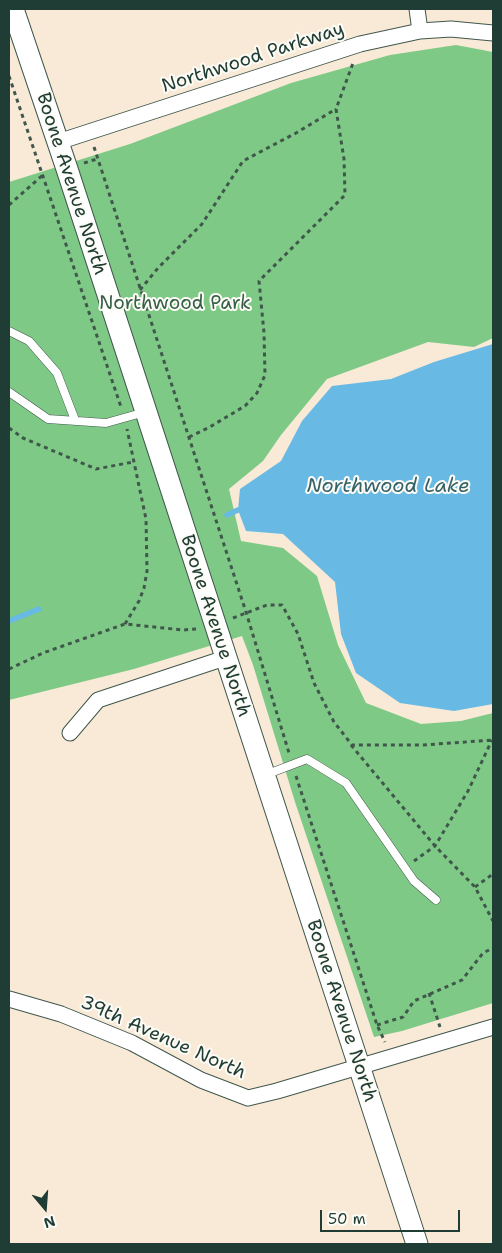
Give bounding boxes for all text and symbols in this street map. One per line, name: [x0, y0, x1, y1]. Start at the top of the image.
street label: Northwood Parkway: [159, 18, 347, 98]
street label: Boone Avenue North: [31, 90, 111, 278]
park label: Northwood Park: [99, 293, 251, 315]
water label: Northwood Lake: [306, 475, 470, 499]
street label: Boone Avenue North: [175, 532, 255, 720]
street label: Boone Avenue North: [301, 917, 381, 1105]
street label: 39th Avenue North: [77, 991, 249, 1085]
north arrow: [20, 1183, 70, 1233]
scale bar: [322, 1200, 462, 1232]
text: 50 m: [328, 1209, 366, 1229]
text: N: [42, 1212, 58, 1233]

